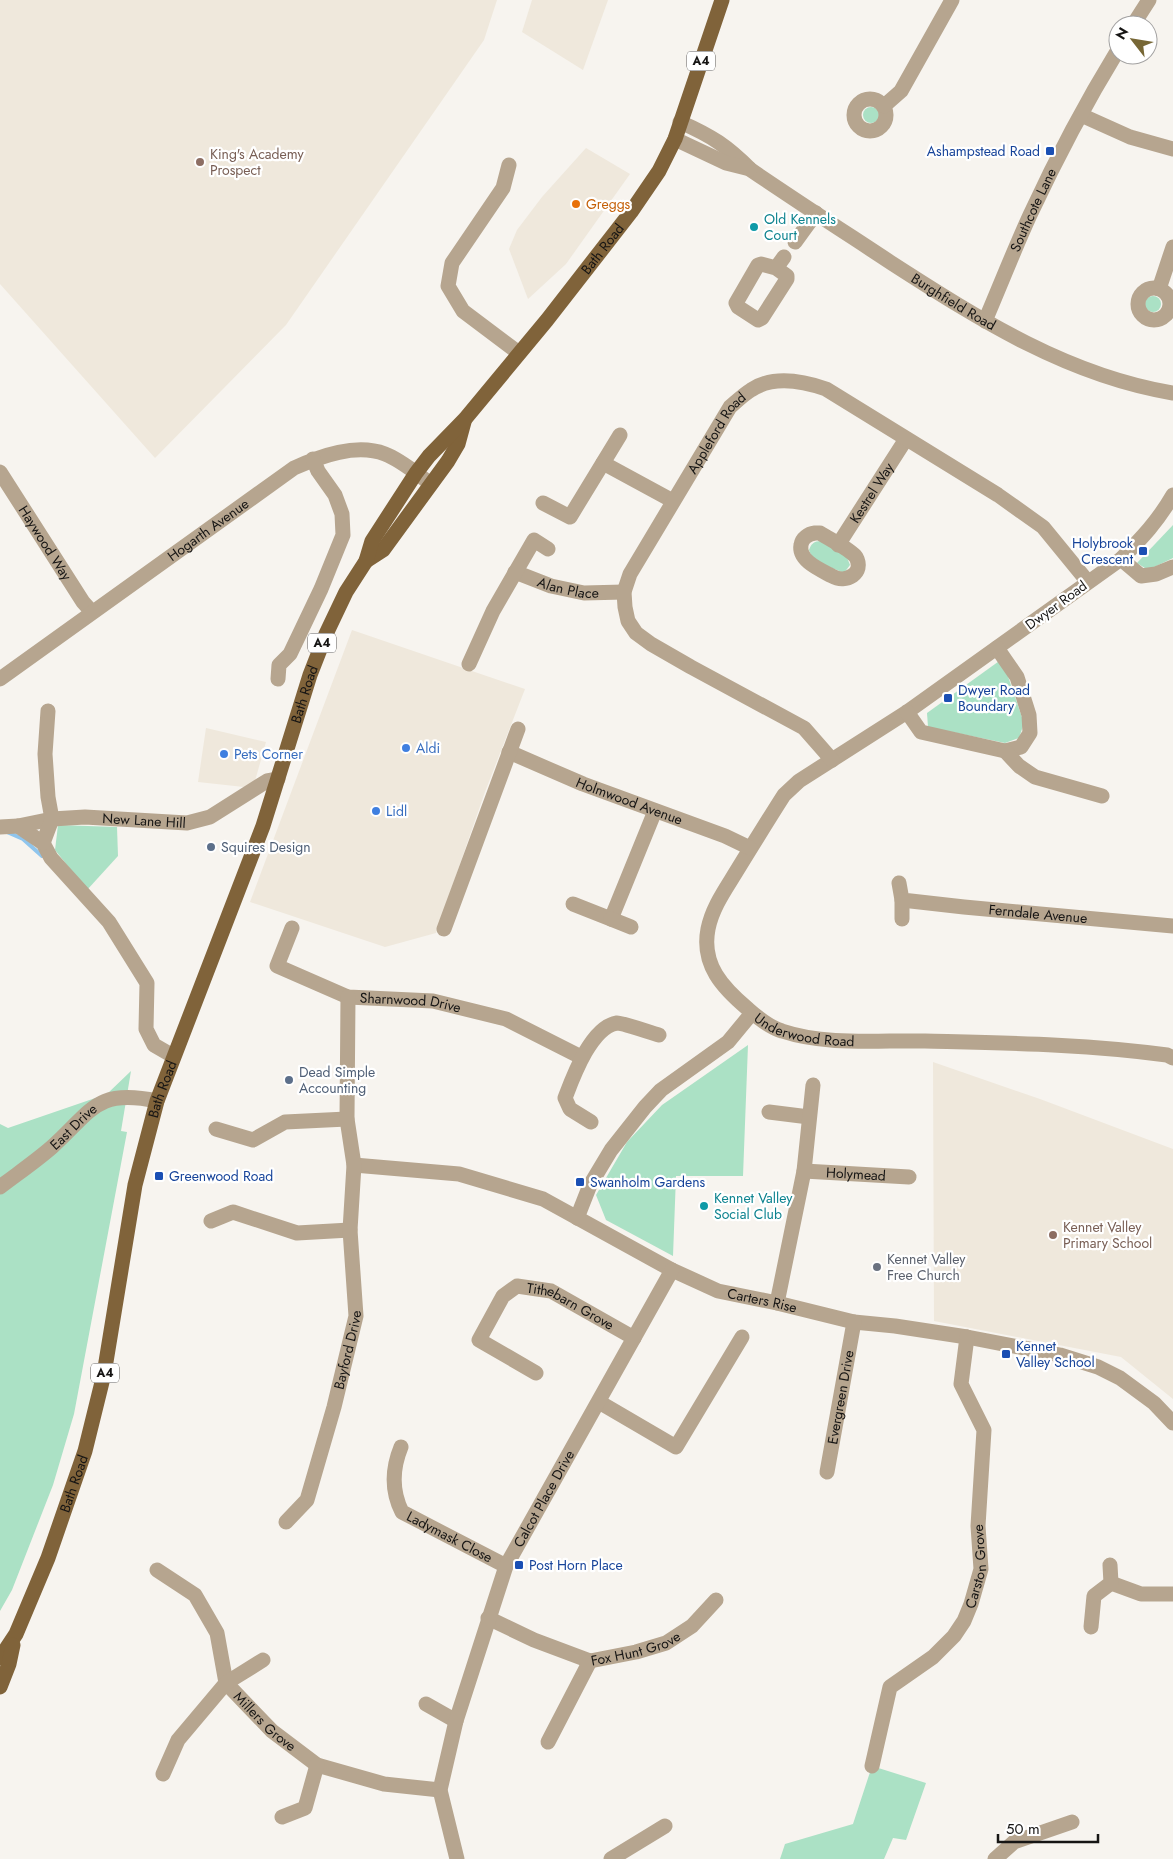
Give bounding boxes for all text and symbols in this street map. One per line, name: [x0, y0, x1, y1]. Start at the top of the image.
north arrow: [1108, 15, 1158, 65]
text: N: [1110, 23, 1133, 43]
road number: A4: [687, 51, 715, 70]
place label: Ashampstead Road: [927, 141, 1040, 161]
place label: King's Academy Prospect: [210, 144, 305, 180]
marker: Ashampstead Road: [1044, 145, 1056, 157]
marker: King's Academy Prospect: [194, 156, 206, 168]
street label: Southcote Lane: [1005, 165, 1061, 255]
place label: Greggs: [586, 194, 631, 214]
marker: Greggs: [570, 198, 582, 210]
place label: Old Kennels Court: [764, 209, 836, 245]
street label: Bath Road: [576, 219, 629, 279]
marker: Old Kennels Court: [748, 221, 760, 233]
street label: Burghfield Road: [907, 268, 1000, 335]
street label: Appleford Road: [682, 387, 750, 478]
street label: Kestrel Way: [845, 458, 899, 527]
street label: Hogarth Avenue: [163, 494, 253, 566]
street label: Haywood Way: [14, 501, 77, 585]
place label: Holybrook Crescent: [1072, 533, 1134, 569]
marker: Holybrook Crescent: [1137, 545, 1149, 557]
street label: Alan Place: [535, 572, 599, 603]
street label: Dwyer Road: [1021, 576, 1091, 634]
road number: A4: [308, 634, 336, 652]
street label: Bath Road: [286, 662, 323, 726]
place label: Dwyer Road Boundary: [958, 680, 1030, 716]
marker: Dwyer Road Boundary: [942, 692, 954, 704]
place label: Aldi: [416, 738, 440, 758]
marker: Aldi: [400, 742, 412, 754]
place label: Pets Corner: [234, 744, 303, 764]
marker: Pets Corner: [218, 748, 230, 760]
street label: Holmwood Avenue: [573, 772, 686, 830]
place label: Lidl: [386, 801, 407, 821]
marker: Lidl: [370, 805, 382, 817]
street label: New Lane Hill: [102, 808, 186, 833]
place label: Squires Design: [221, 837, 311, 857]
marker: Squires Design: [205, 841, 217, 853]
street label: Ferndale Avenue: [988, 899, 1088, 928]
street label: Sharnwood Drive: [359, 988, 463, 1018]
street label: Underwood Road: [750, 1008, 855, 1051]
street label: Bath Road: [143, 1058, 182, 1120]
place label: Dead Simple Accounting: [299, 1062, 375, 1098]
marker: Dead Simple Accounting: [283, 1074, 295, 1086]
street label: East Drive: [45, 1099, 101, 1154]
street label: Holymead: [825, 1162, 886, 1186]
place label: Greenwood Road: [169, 1166, 273, 1186]
marker: Greenwood Road: [153, 1170, 165, 1182]
place label: Swanholm Gardens: [590, 1172, 706, 1192]
marker: Swanholm Gardens: [574, 1176, 586, 1188]
place label: Kennet Valley Social Club: [714, 1188, 793, 1224]
marker: Kennet Valley Social Club: [698, 1200, 710, 1212]
place label: Kennet Valley Primary School: [1063, 1217, 1152, 1253]
marker: Kennet Valley Primary School: [1047, 1229, 1059, 1241]
place label: Kennet Valley Free Church: [887, 1249, 966, 1285]
marker: Kennet Valley Free Church: [871, 1261, 883, 1273]
street label: Tithebarn Grove: [526, 1278, 618, 1335]
street label: Carters Rise: [726, 1283, 799, 1318]
street label: Bayford Drive: [329, 1310, 366, 1391]
place label: Kennet Valley School: [1016, 1336, 1095, 1372]
marker: Kennet Valley School: [1000, 1348, 1012, 1360]
street label: Evergreen Drive: [822, 1349, 859, 1446]
road number: A4: [91, 1364, 119, 1382]
street label: Calcot Place Drive: [509, 1446, 579, 1551]
street label: Bath Road: [55, 1452, 93, 1515]
street label: Ladymask Close: [403, 1506, 496, 1567]
street label: Carston Grove: [960, 1524, 991, 1611]
place label: Post Horn Place: [529, 1555, 623, 1575]
marker: Post Horn Place: [513, 1559, 525, 1571]
street label: Fox Hunt Grove: [589, 1626, 684, 1671]
street label: Millers Grove: [229, 1687, 300, 1756]
scale bar: [998, 1812, 1098, 1844]
text: 50 m: [1006, 1818, 1040, 1840]

